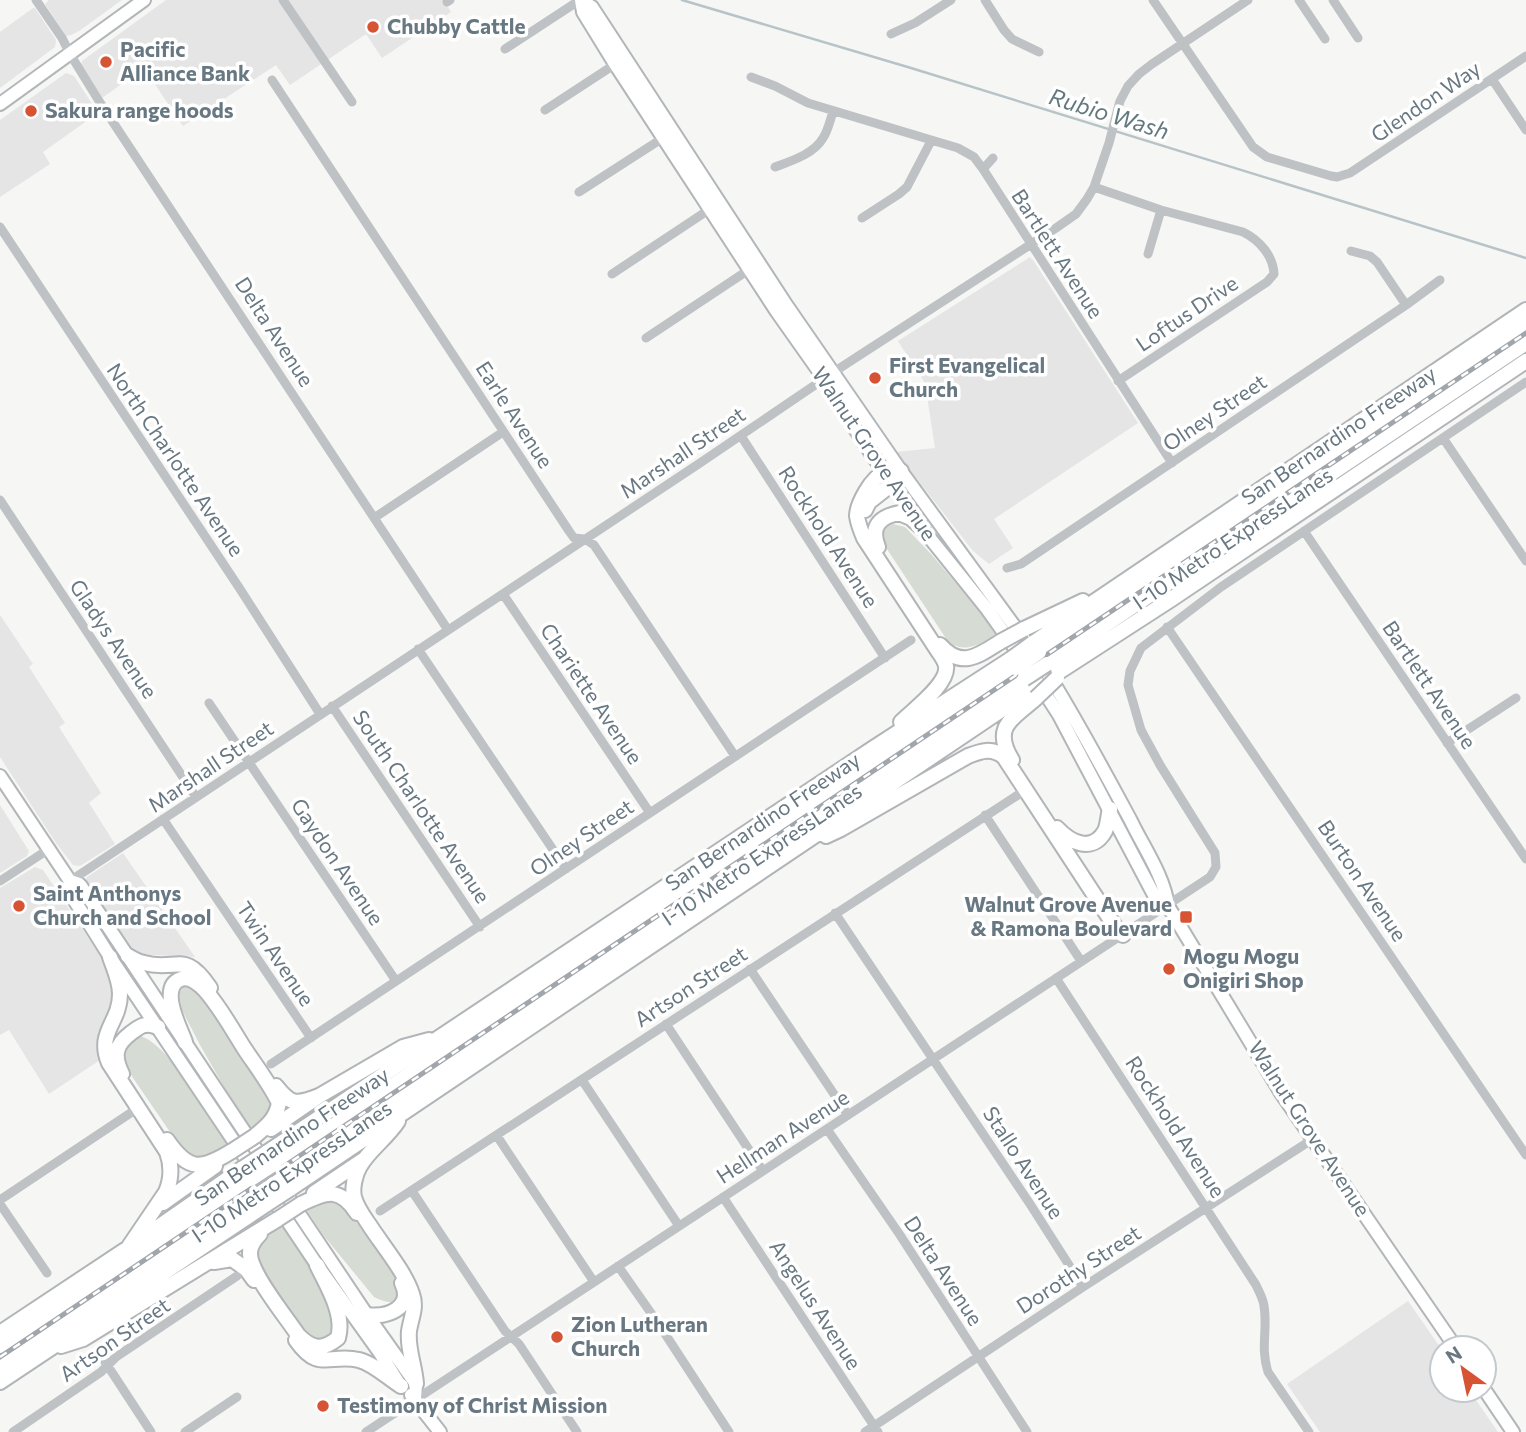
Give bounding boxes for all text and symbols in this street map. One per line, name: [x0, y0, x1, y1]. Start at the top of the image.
place label: Chubby Cattle: [387, 13, 526, 38]
marker: Chubby Cattle: [365, 19, 381, 35]
place label: Pacific Alliance Bank: [120, 36, 250, 85]
marker: Pacific Alliance Bank: [98, 54, 114, 70]
street label: Glendon Way: [1366, 55, 1485, 146]
water label: Rubio Wash: [1046, 82, 1173, 145]
place label: Sakura range hoods: [45, 97, 234, 122]
marker: Sakura range hoods: [23, 103, 39, 119]
street label: Bartlett Avenue: [1007, 184, 1109, 322]
street label: Loftus Drive: [1131, 270, 1242, 356]
street label: Delta Avenue: [231, 272, 320, 391]
place label: First Evangelical Church: [889, 352, 1045, 401]
street label: Earle Avenue: [471, 356, 559, 472]
street label: North Charlotte Avenue: [102, 358, 250, 560]
street label: San Bernardino Freeway: [1236, 360, 1440, 509]
street label: Walnut Grove Avenue: [808, 362, 943, 545]
street label: Olney Street: [1158, 368, 1271, 456]
marker: First Evangelical Church: [867, 370, 883, 386]
street label: Marshall Street: [615, 401, 749, 503]
street label: Rockhold Avenue: [774, 461, 884, 612]
street label: I-10 Metro ExpressLanes: [1128, 462, 1337, 614]
street label: Gladys Avenue: [65, 574, 163, 702]
street label: Bartlett Avenue: [1378, 615, 1482, 753]
street label: Chariette Avenue: [536, 618, 649, 768]
street label: South Charlotte Avenue: [348, 705, 496, 907]
street label: Marshall Street: [143, 715, 277, 817]
street label: San Bernardino Freeway: [660, 746, 864, 895]
street label: I-10 Metro ExpressLanes: [657, 778, 866, 930]
street label: Gaydon Avenue: [287, 793, 390, 929]
street label: Olney Street: [525, 793, 638, 881]
street label: Burton Avenue: [1314, 815, 1413, 945]
place label: Saint Anthonys Church and School: [33, 880, 211, 929]
place label: Walnut Grove Avenue & Ramona Boulevard: [964, 891, 1172, 940]
street label: Twin Avenue: [232, 896, 320, 1010]
marker: Saint Anthonys Church and School: [11, 898, 27, 914]
marker: Walnut Grove Avenue & Ramona Boulevard: [1178, 909, 1194, 925]
street label: Artson Street: [629, 940, 751, 1031]
place label: Mogu Mogu Onigiri Shop: [1183, 943, 1304, 992]
marker: Mogu Mogu Onigiri Shop: [1161, 961, 1177, 977]
street label: Walnut Grove Avenue: [1244, 1036, 1376, 1221]
street label: Rockhold Avenue: [1121, 1051, 1231, 1202]
street label: San Bernardino Freeway: [189, 1061, 393, 1210]
street label: Hellman Avenue: [711, 1084, 853, 1188]
street label: I-10 Metro ExpressLanes: [187, 1095, 396, 1247]
street label: Stallo Avenue: [979, 1101, 1070, 1223]
street label: Delta Avenue: [900, 1211, 989, 1330]
street label: Dorothy Street: [1011, 1219, 1145, 1318]
street label: Angelus Avenue: [765, 1235, 867, 1374]
street label: Artson Street: [54, 1292, 174, 1386]
place label: Zion Lutheran Church: [571, 1311, 708, 1360]
marker: Zion Lutheran Church: [549, 1329, 565, 1345]
north arrow: [1428, 1334, 1498, 1404]
text: N: [1441, 1341, 1466, 1368]
place label: Testimony of Christ Mission: [337, 1392, 608, 1417]
marker: Testimony of Christ Mission: [315, 1398, 331, 1414]

